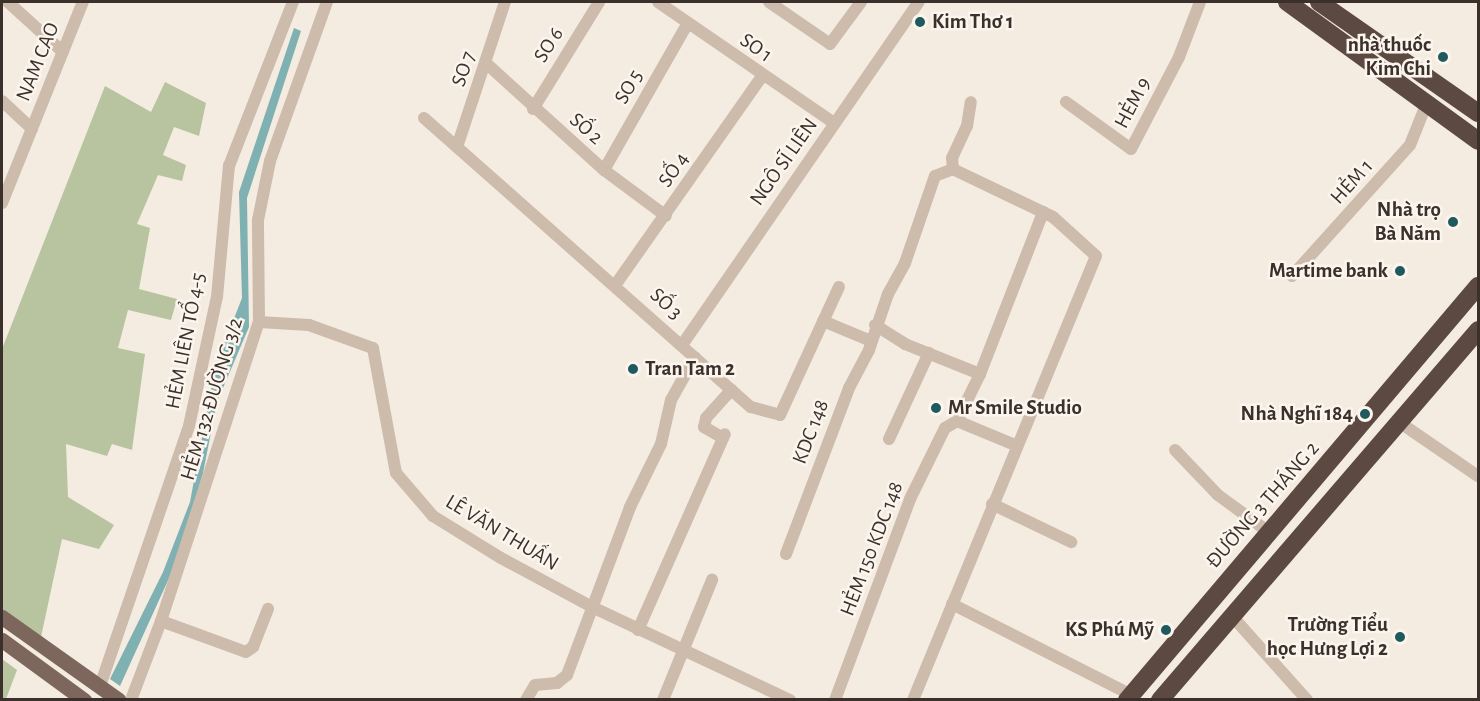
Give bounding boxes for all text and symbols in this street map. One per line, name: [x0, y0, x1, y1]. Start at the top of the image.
place label: Kim Thơ 1: [932, 9, 1014, 35]
marker: Kim Thơ 1: [913, 15, 927, 29]
street label: NAM CAO: [11, 19, 65, 105]
street label: SO 6: [529, 23, 569, 67]
street label: SO 1: [735, 28, 777, 68]
place label: nhà thuốc Kim Chi: [1348, 32, 1431, 82]
street label: SO 7: [446, 48, 482, 90]
marker: nhà thuốc Kim Chi: [1436, 50, 1450, 64]
street label: SO 5: [609, 65, 649, 109]
street label: HẺM 9: [1109, 73, 1157, 133]
street label: SỐ 2: [564, 108, 608, 150]
street label: NGÔ SĨ LIÊN: [745, 113, 823, 211]
street label: SỐ 4: [653, 148, 695, 192]
street label: HẺM 1: [1325, 154, 1379, 210]
place label: Nhà trọ Bà Năm: [1374, 197, 1441, 247]
marker: Nhà trọ Bà Năm: [1446, 215, 1460, 229]
place label: Martime bank: [1269, 258, 1388, 284]
marker: Martime bank: [1393, 264, 1407, 278]
street label: HẺM LIÊN TỔ 4-5: [160, 271, 212, 411]
street label: SỐ 3: [644, 283, 688, 325]
street label: HẺM 132 ĐƯỜNG 3/2: [175, 315, 249, 483]
place label: Tran Tam 2: [645, 356, 735, 382]
marker: Tran Tam 2: [626, 362, 640, 376]
place label: Mr Smile Studio: [948, 395, 1082, 421]
street label: KDC 148: [787, 396, 835, 468]
marker: Mr Smile Studio: [929, 401, 943, 415]
place label: Nhà Nghĩ 184: [1241, 401, 1353, 427]
marker: Nhà Nghĩ 184: [1358, 407, 1372, 421]
street label: ĐƯỜNG 3 THÁNG 2: [1201, 436, 1325, 574]
street label: HẺM 150 KDC 148: [835, 478, 909, 620]
street label: LÊ VĂN THUẤN: [441, 489, 563, 577]
place label: Trường Tiểu học Hưng Lợi 2: [1267, 612, 1388, 662]
place label: KS Phú Mỹ: [1065, 617, 1154, 643]
marker: KS Phú Mỹ: [1159, 623, 1173, 637]
marker: Trường Tiểu học Hưng Lợi 2: [1393, 630, 1407, 644]

